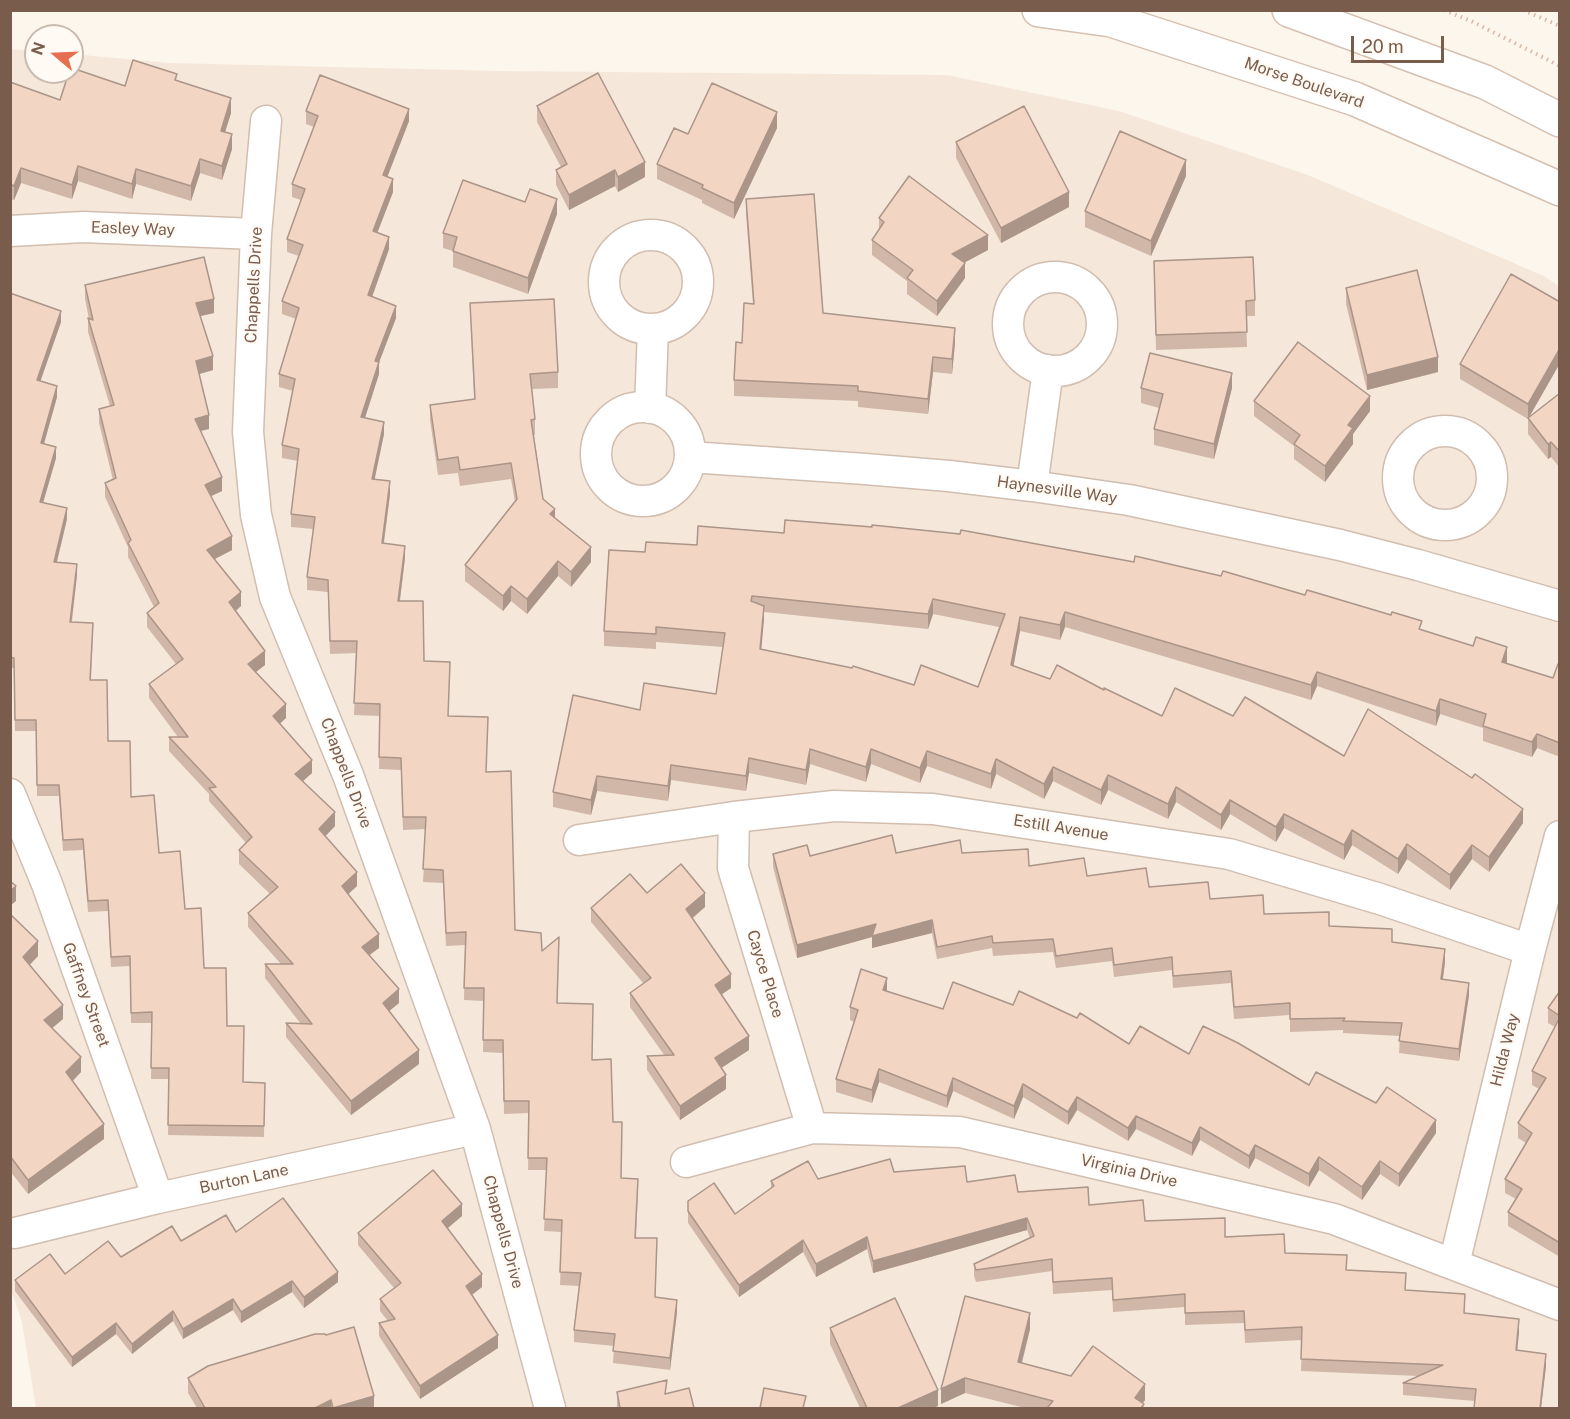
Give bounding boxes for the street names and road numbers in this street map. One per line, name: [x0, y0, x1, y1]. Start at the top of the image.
street label: Morse Boulevard: [1242, 54, 1366, 112]
street label: Easley Way: [91, 218, 175, 240]
street label: Chappells Drive: [241, 226, 267, 344]
street label: Haynesville Way: [996, 472, 1118, 508]
street label: Chappells Drive: [316, 715, 376, 831]
street label: Estill Avenue: [1012, 811, 1110, 845]
street label: Cayce Place: [743, 928, 787, 1020]
street label: Gaffney Street: [58, 940, 114, 1050]
street label: Hilda Way: [1487, 1011, 1523, 1089]
street label: Virginia Drive: [1079, 1151, 1179, 1191]
street label: Burton Lane: [198, 1160, 290, 1198]
street label: Chappells Drive: [479, 1173, 527, 1291]

